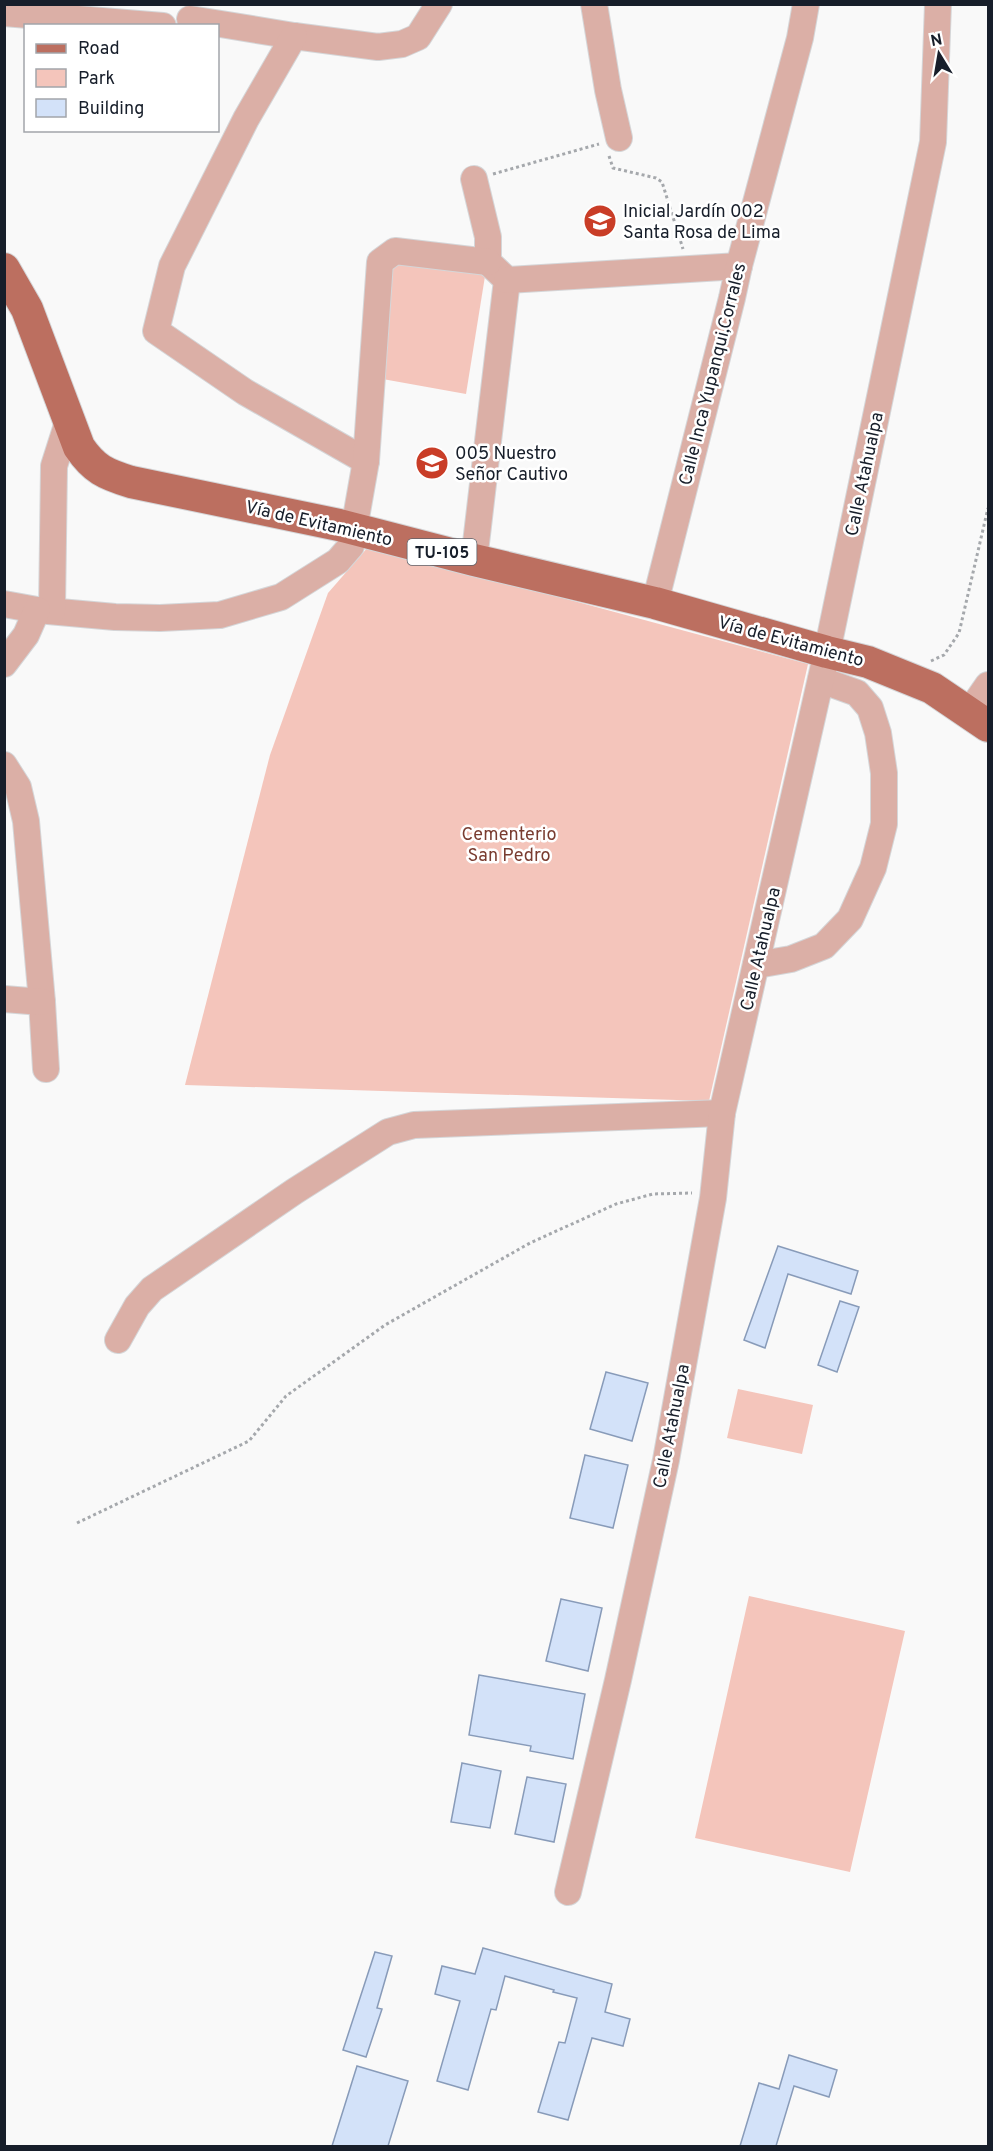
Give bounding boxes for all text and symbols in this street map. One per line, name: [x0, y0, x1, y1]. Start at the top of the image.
legend: [24, 24, 219, 132]
north arrow: [909, 24, 969, 84]
text: N: [929, 30, 944, 52]
text: Road: [78, 38, 120, 61]
text: Park: [78, 68, 115, 91]
text: Building: [78, 98, 144, 121]
place label: Inicial Jardín 002 Santa Rosa de Lima: [623, 201, 780, 245]
school or university icon: Inicial Jardín 002 Santa Rosa de Lima: [582, 203, 618, 239]
street label: Calle Inca Yupanqui,Corrales: [675, 261, 752, 488]
street label: Calle Atahualpa: [841, 410, 890, 538]
place label: 005 Nuestro Señor Cautivo: [455, 443, 568, 487]
school or university icon: 005 Nuestro Señor Cautivo: [414, 445, 450, 481]
street label: Vía de Evitamiento: [243, 496, 394, 553]
road number: TU-105: [408, 539, 476, 565]
street label: Vía de Evitamiento: [715, 612, 866, 673]
park label: Cementerio San Pedro: [462, 824, 556, 868]
street label: Calle Atahualpa: [736, 885, 787, 1013]
street label: Calle Atahualpa: [649, 1362, 696, 1490]

